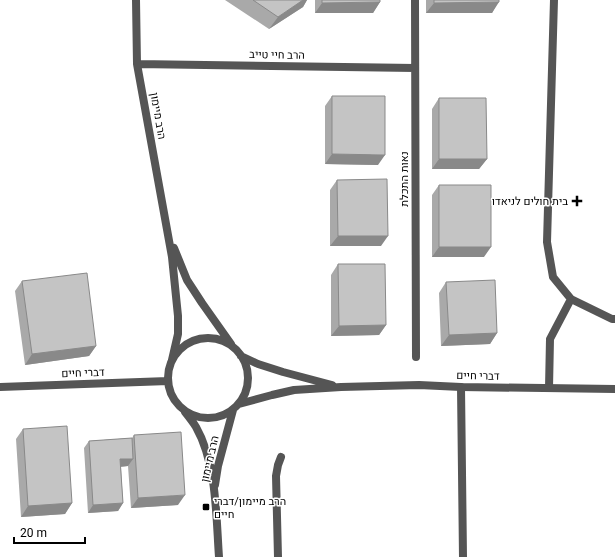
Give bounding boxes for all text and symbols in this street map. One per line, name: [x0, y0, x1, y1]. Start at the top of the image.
street label: הרב חיי טייב: [249, 48, 305, 62]
street label: הרב מיימון: [147, 92, 169, 140]
street label: נאות התכלת: [398, 151, 411, 207]
place label: בית חולים לניאדו: [492, 195, 568, 208]
marker: בית חולים לניאדו: [571, 195, 583, 207]
street label: דברי חיים: [61, 366, 105, 380]
street label: דברי חיים: [456, 369, 500, 383]
street label: הרב מיימון: [198, 434, 222, 484]
place label: הרב מיימון/דברי חיים: [214, 495, 286, 521]
marker: הרב מיימון/דברי חיים: [201, 502, 211, 512]
scale bar: [14, 519, 85, 545]
text: 20 m: [20, 526, 47, 540]

